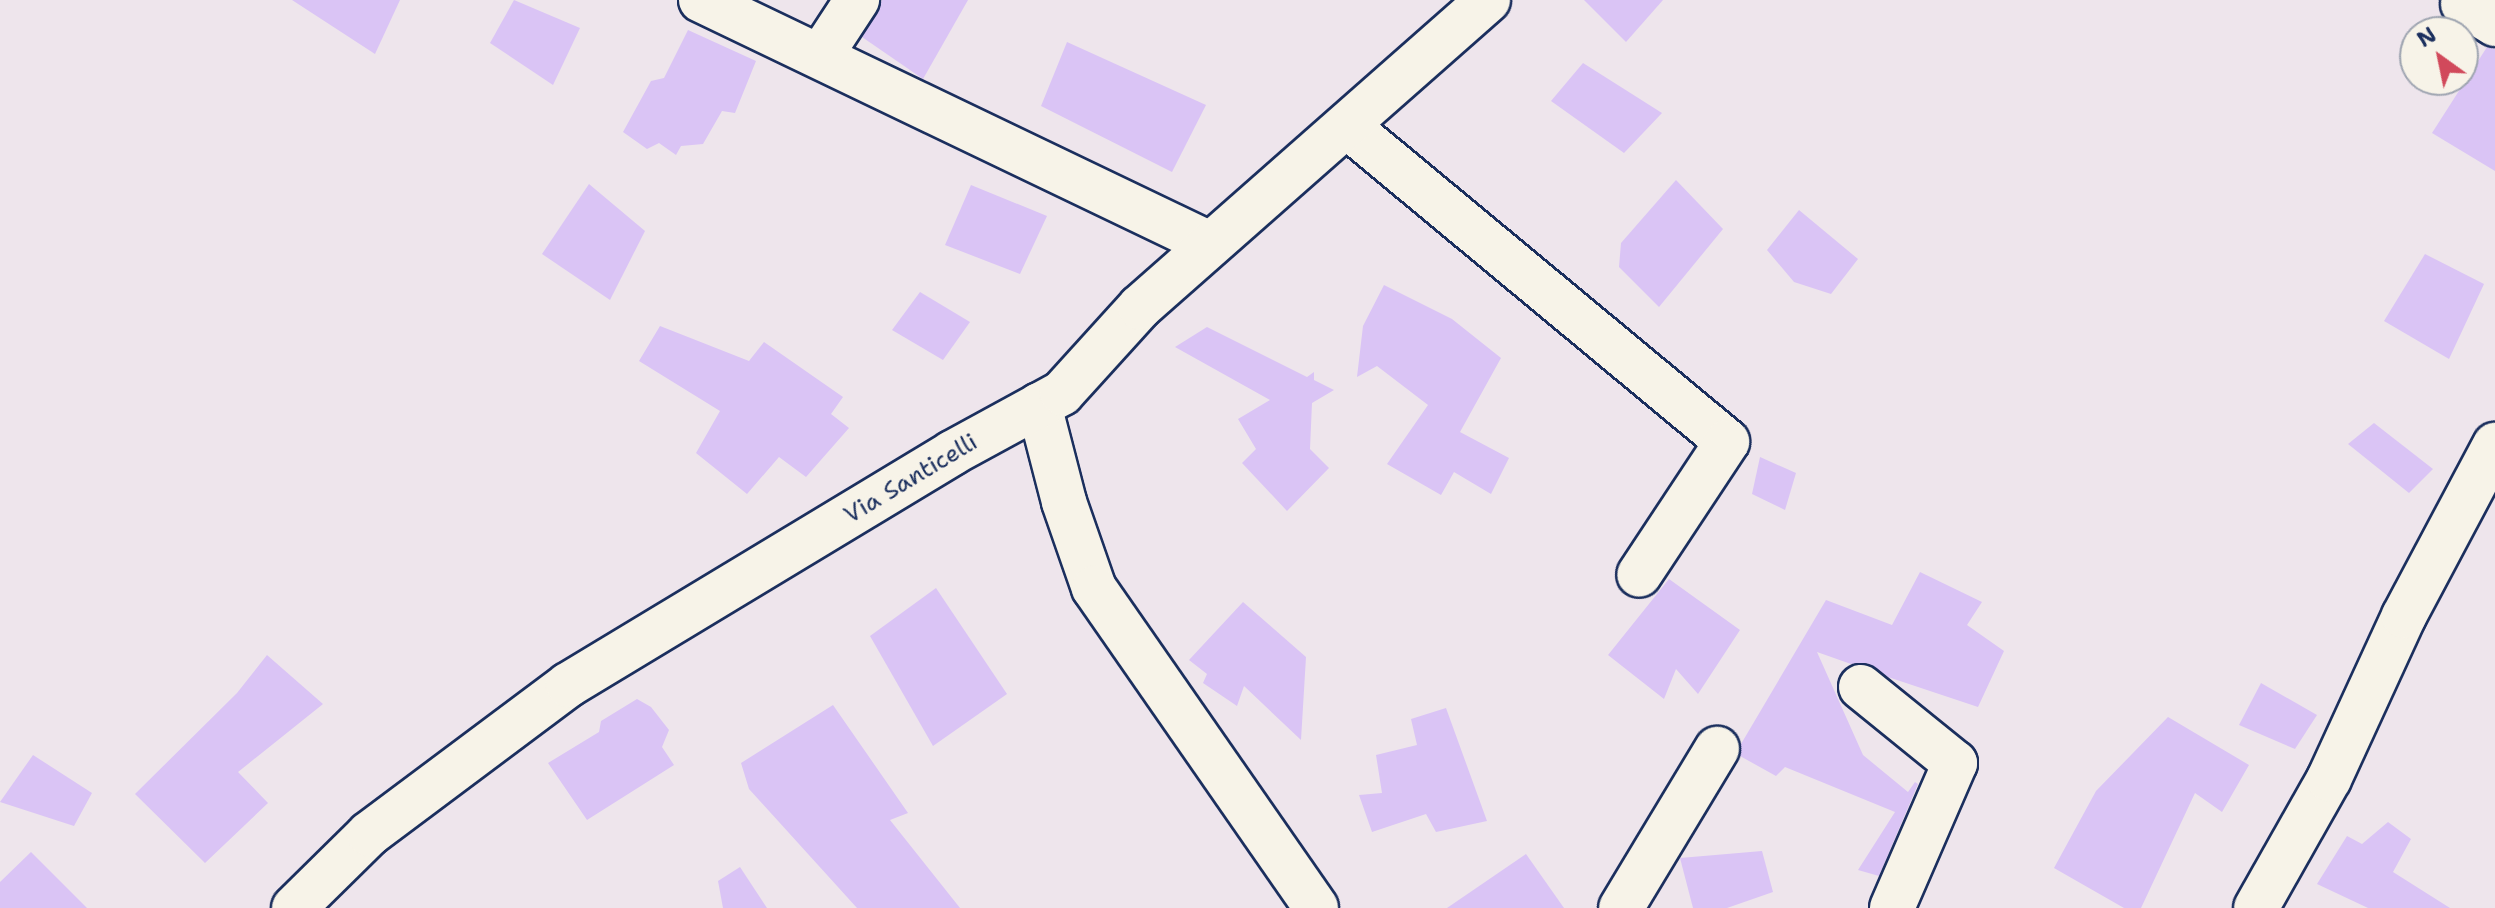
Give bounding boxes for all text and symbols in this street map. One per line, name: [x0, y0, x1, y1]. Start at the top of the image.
north arrow: [2399, 16, 2479, 96]
text: N: [2412, 20, 2442, 54]
street label: Via Santicelli: [839, 428, 983, 530]

